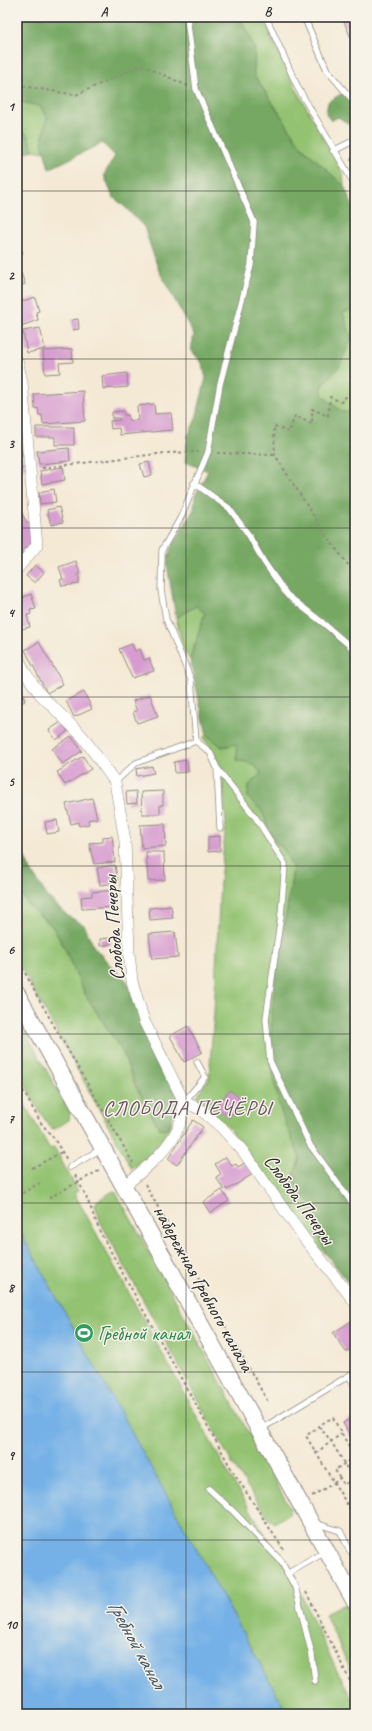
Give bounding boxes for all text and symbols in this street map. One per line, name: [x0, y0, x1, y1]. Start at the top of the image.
text: A: [101, 4, 109, 20]
text: B: [265, 4, 273, 20]
text: 1: [8, 99, 16, 115]
text: 2: [8, 268, 15, 284]
text: 3: [8, 436, 15, 452]
text: 4: [8, 605, 16, 621]
text: 5: [8, 774, 15, 790]
street label: Слобода Печеры: [97, 873, 130, 981]
text: 6: [8, 942, 15, 958]
district label: СЛОБОДА ПЕЧЁРЫ: [103, 1095, 274, 1121]
text: 7: [8, 1111, 15, 1127]
street label: Слобода Печеры: [259, 1149, 342, 1250]
street label: набережная Гребного канала: [147, 1201, 261, 1378]
text: 8: [8, 1280, 16, 1296]
place label: Гребной канал: [98, 1321, 191, 1346]
sports icon: Гребной канал: [73, 1322, 95, 1344]
text: 9: [8, 1448, 15, 1464]
water label: Гребной канал: [102, 1596, 173, 1695]
text: 10: [5, 1617, 18, 1633]

